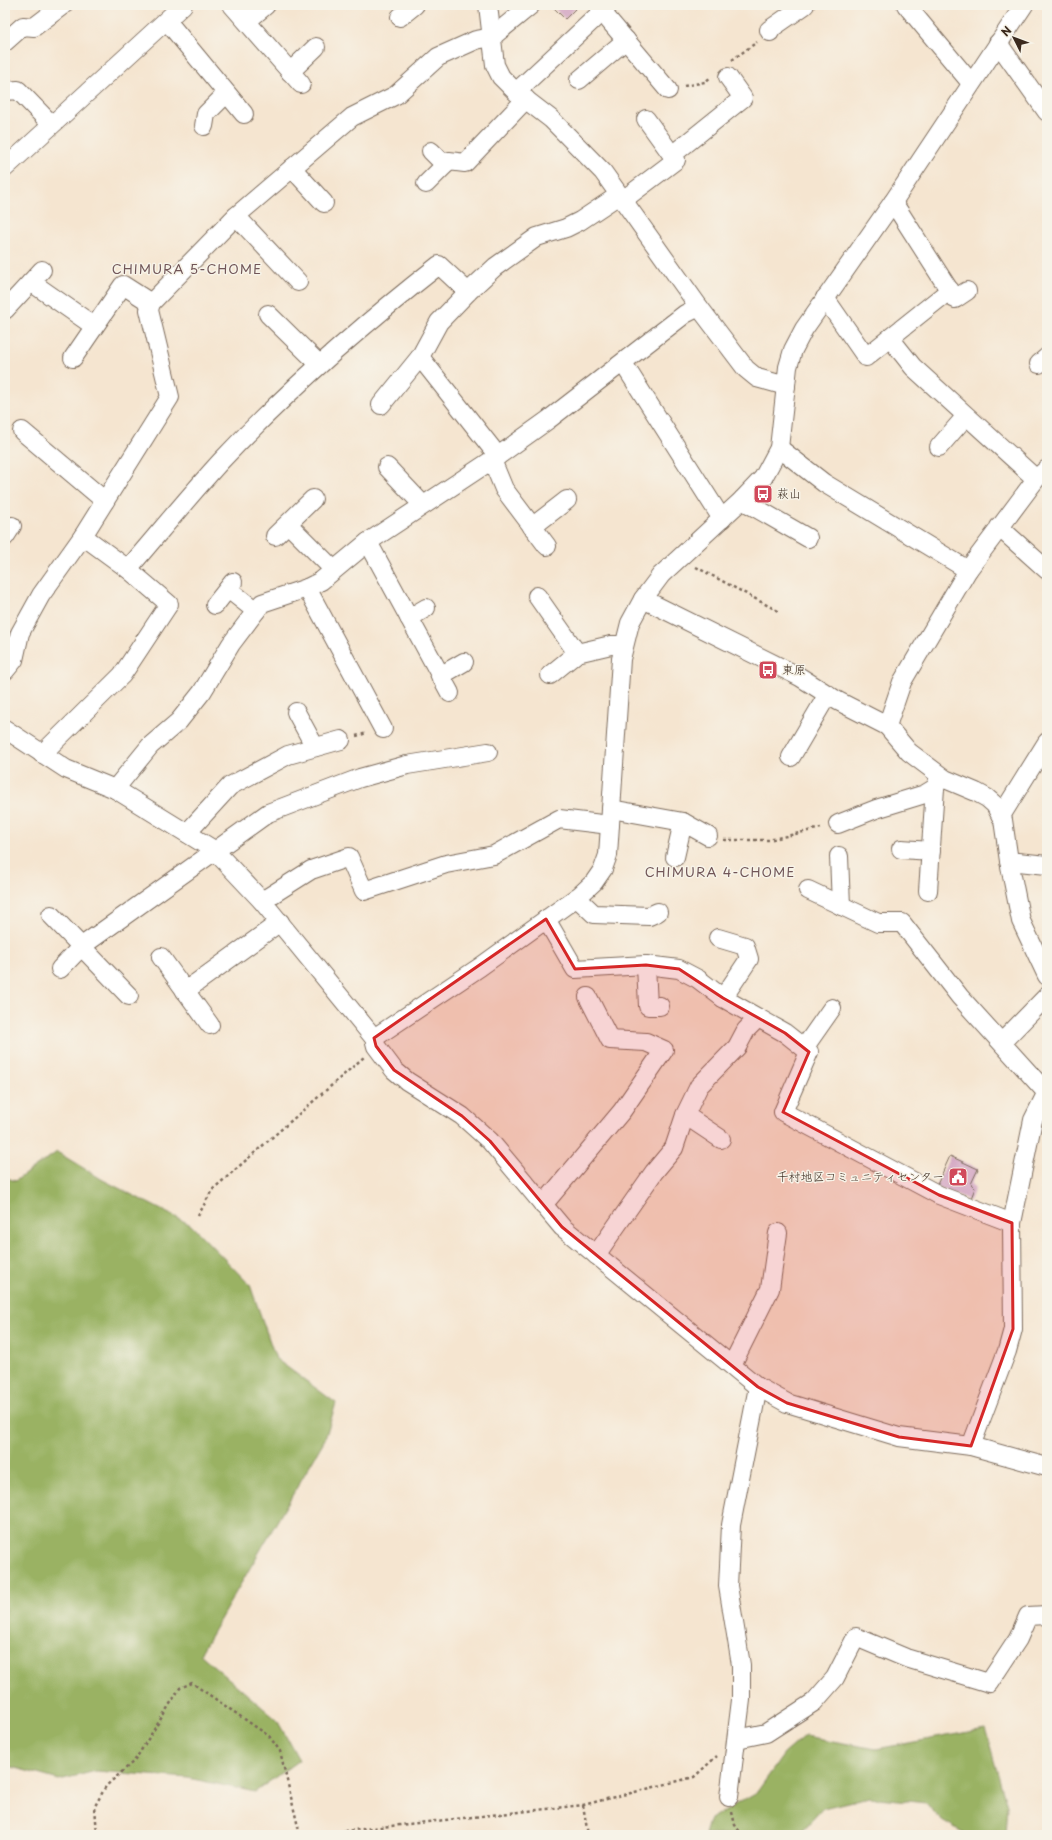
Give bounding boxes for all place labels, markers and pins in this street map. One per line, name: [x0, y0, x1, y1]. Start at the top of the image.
bus stop icon: 萩山: [752, 483, 774, 505]
place label: 萩山: [777, 484, 801, 502]
bus stop icon: 東原: [757, 659, 779, 681]
place label: 東原: [782, 660, 806, 678]
public building icon: 千村地区コミュニティセンター: [947, 1166, 969, 1188]
place label: 千村地区コミュニティセンター: [776, 1167, 944, 1185]

